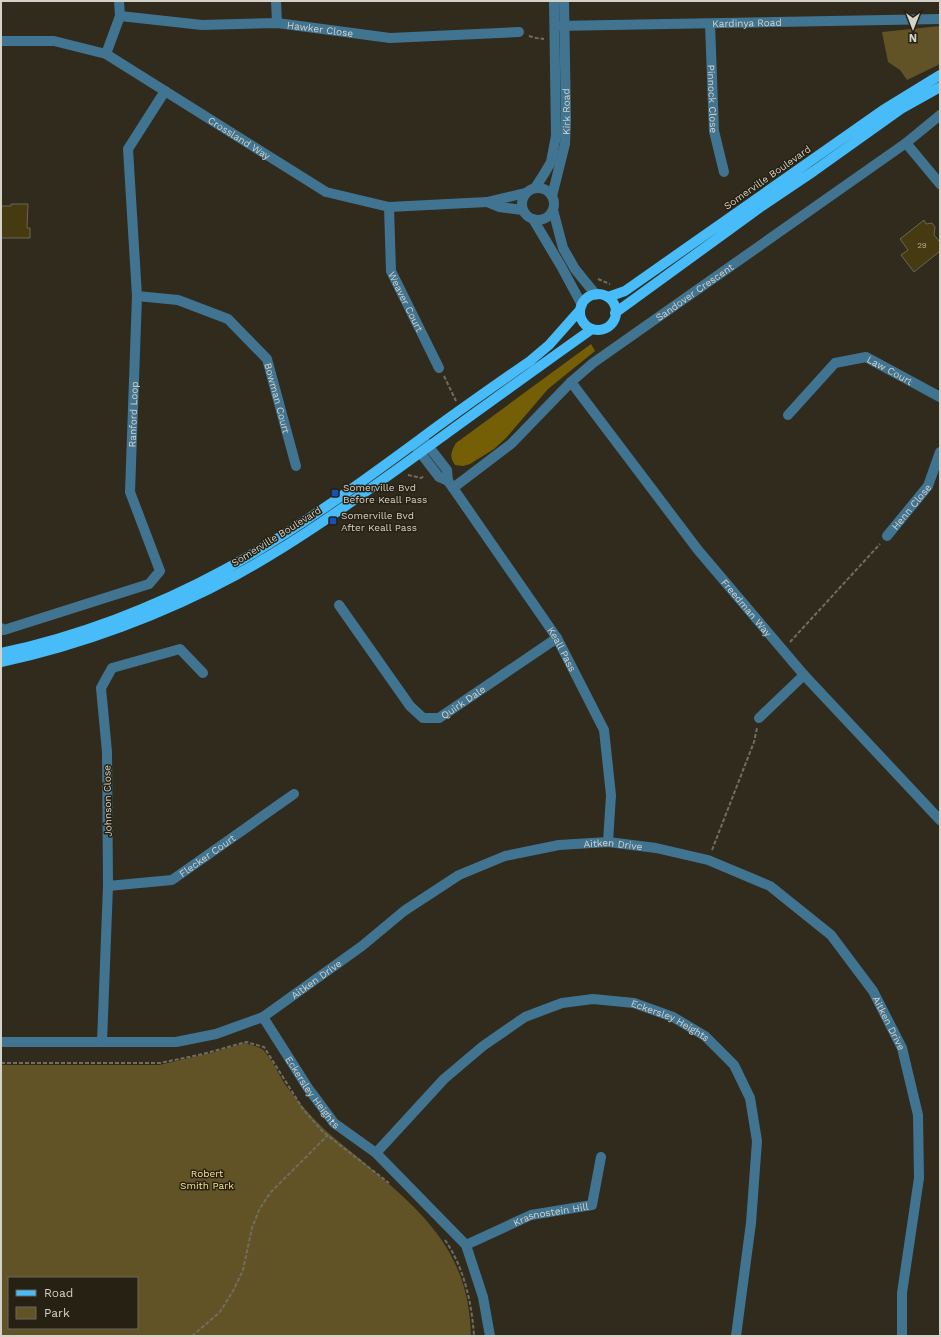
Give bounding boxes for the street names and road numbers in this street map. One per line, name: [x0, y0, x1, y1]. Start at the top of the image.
street label: Kardinya Road: [712, 17, 782, 29]
street label: Hawker Close: [286, 19, 354, 39]
street label: Pinnock Close: [706, 64, 719, 134]
street label: Kirk Road: [560, 88, 572, 135]
street label: Crossland Way: [206, 114, 273, 162]
street label: Somerville Boulevard: [722, 143, 813, 212]
street label: Sandover Crescent: [654, 261, 736, 323]
street label: Weaver Court: [386, 270, 426, 334]
street label: Law Court: [865, 354, 915, 388]
street label: Bowman Court: [262, 362, 292, 435]
street label: Ranford Loop: [127, 381, 140, 448]
street label: Henn Close: [890, 482, 934, 532]
street label: Somerville Boulevard: [230, 504, 323, 568]
street label: Freedman Way: [719, 577, 774, 639]
street label: Keall Pass: [545, 625, 578, 673]
street label: Quirk Dale: [439, 683, 488, 721]
street label: Johnson Close: [101, 765, 114, 837]
street label: Flecker Court: [177, 832, 238, 879]
street label: Aitken Drive: [583, 837, 643, 852]
street label: Aitken Drive: [289, 958, 344, 1001]
street label: Aitken Drive: [870, 994, 907, 1052]
street label: Eckersley Heights: [630, 997, 712, 1044]
street label: Eckersley Heights: [283, 1054, 341, 1131]
street label: Krasnostein Hill: [511, 1201, 589, 1229]

